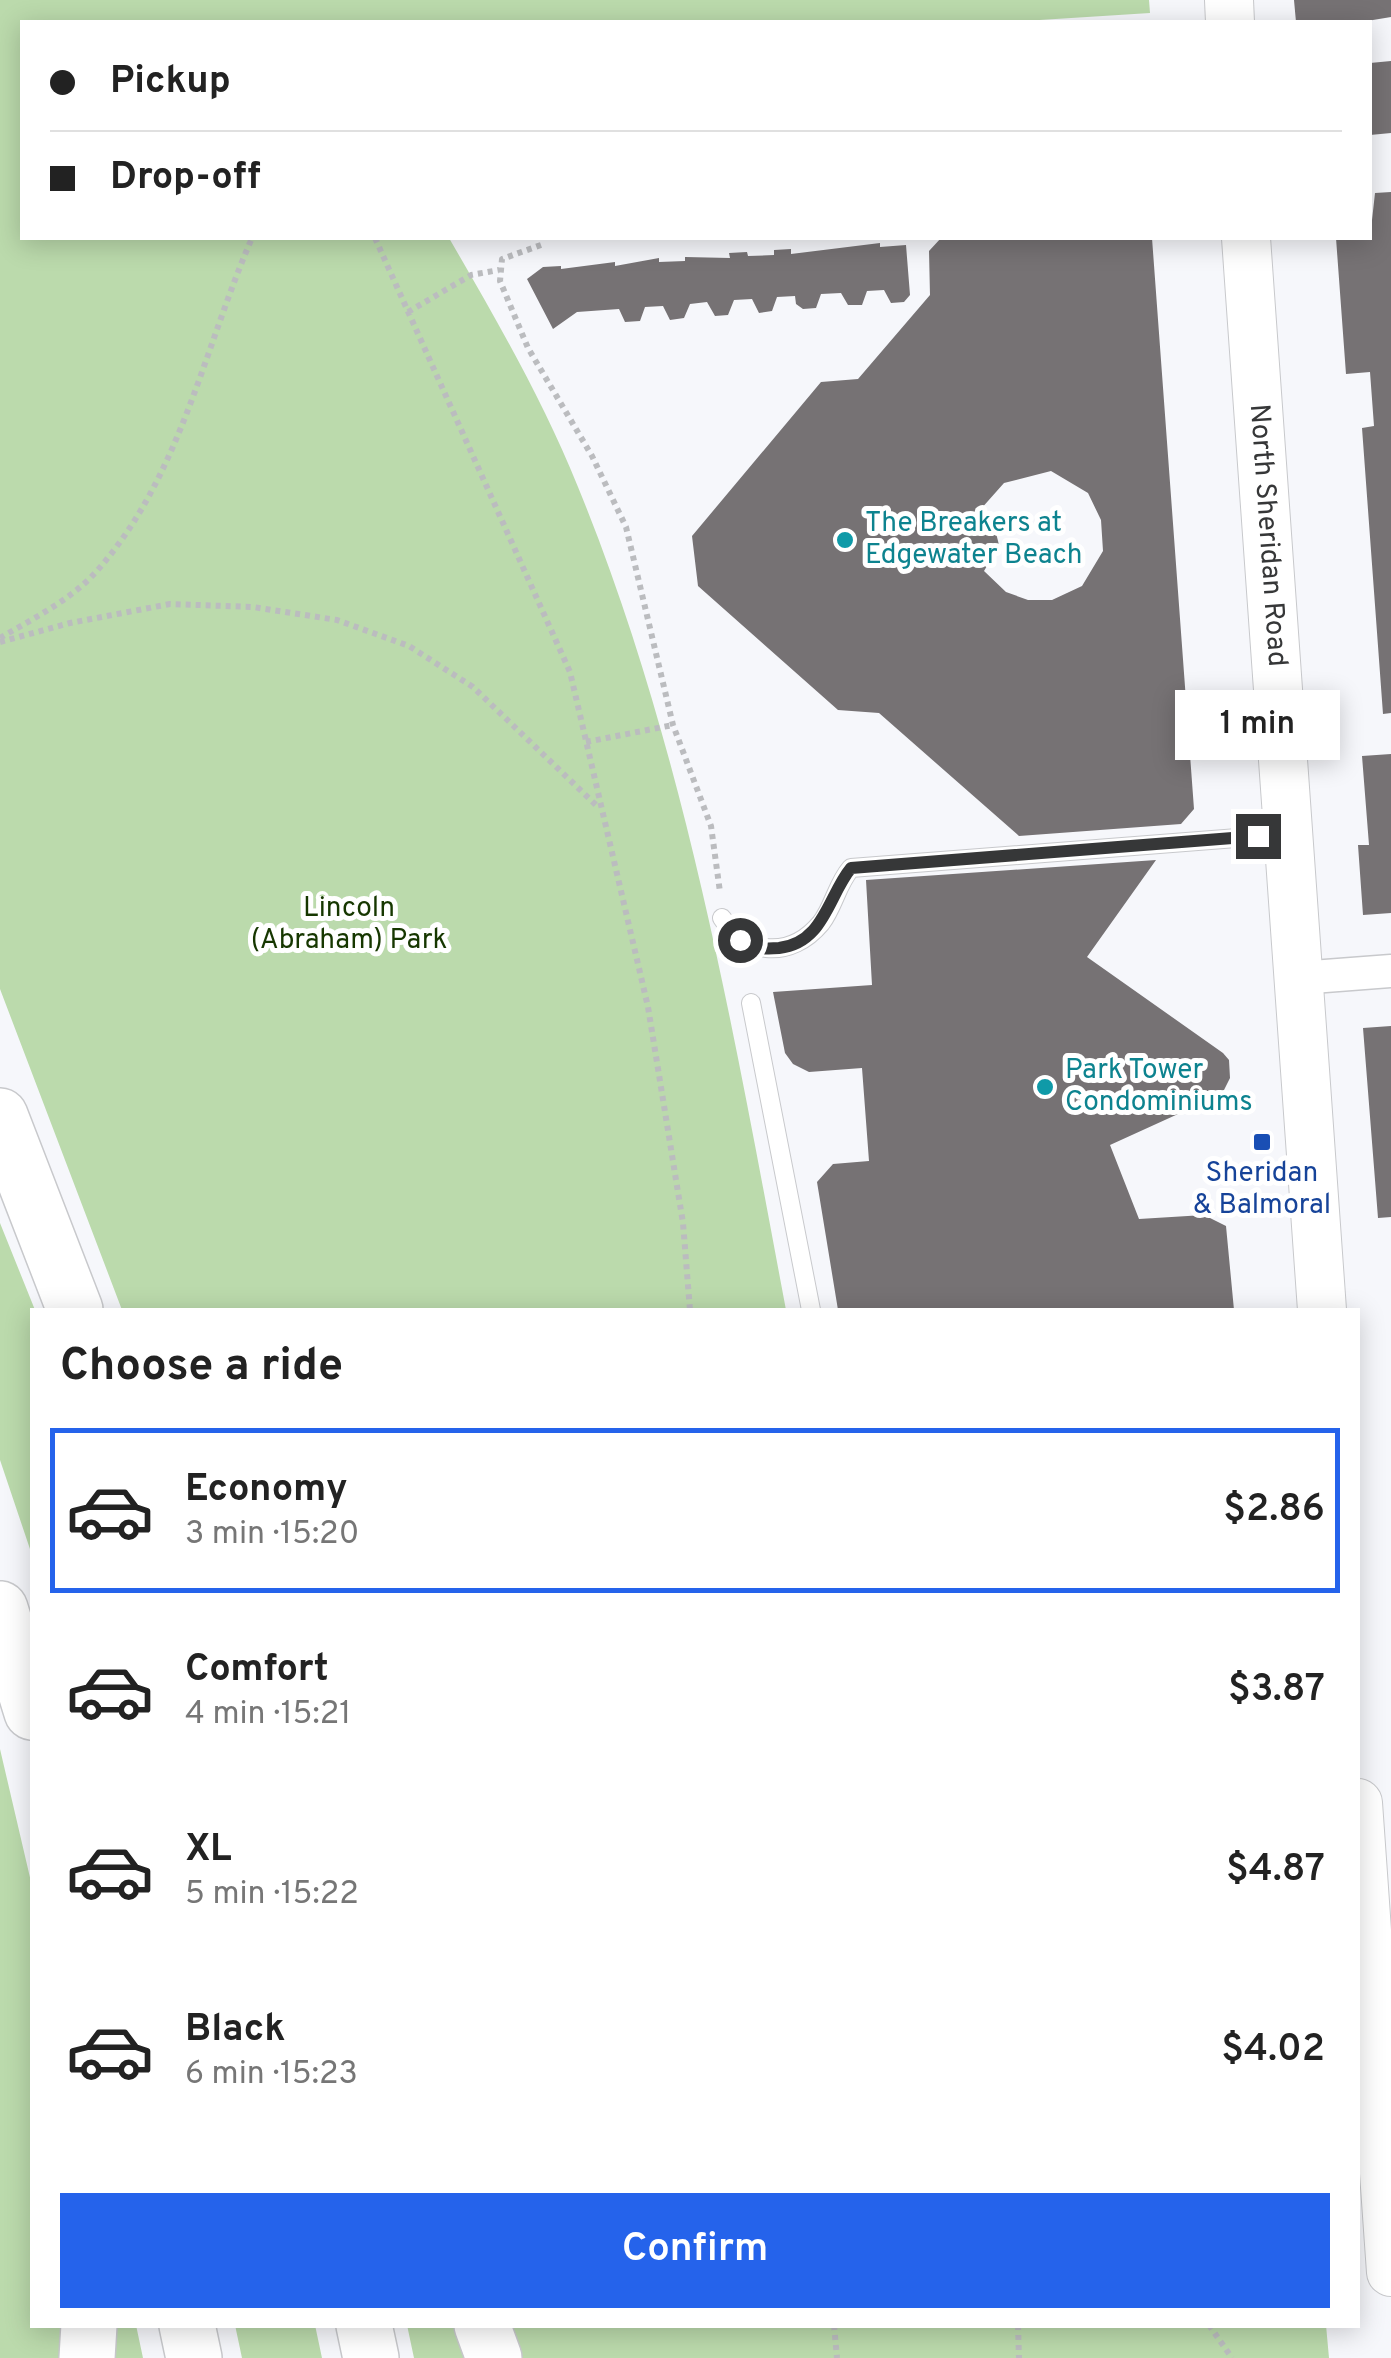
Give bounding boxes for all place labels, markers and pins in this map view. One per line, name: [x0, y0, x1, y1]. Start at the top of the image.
place label: The Breakers at Edgewater Beach: [865, 506, 1083, 574]
marker: The Breakers at Edgewater Beach: [834, 529, 856, 551]
place label: Park Tower Condominiums: [1065, 1053, 1253, 1121]
marker: Park Tower Condominiums: [1034, 1076, 1056, 1098]
marker: Sheridan & Balmoral: [1251, 1131, 1273, 1153]
place label: Sheridan & Balmoral: [1193, 1156, 1331, 1224]

